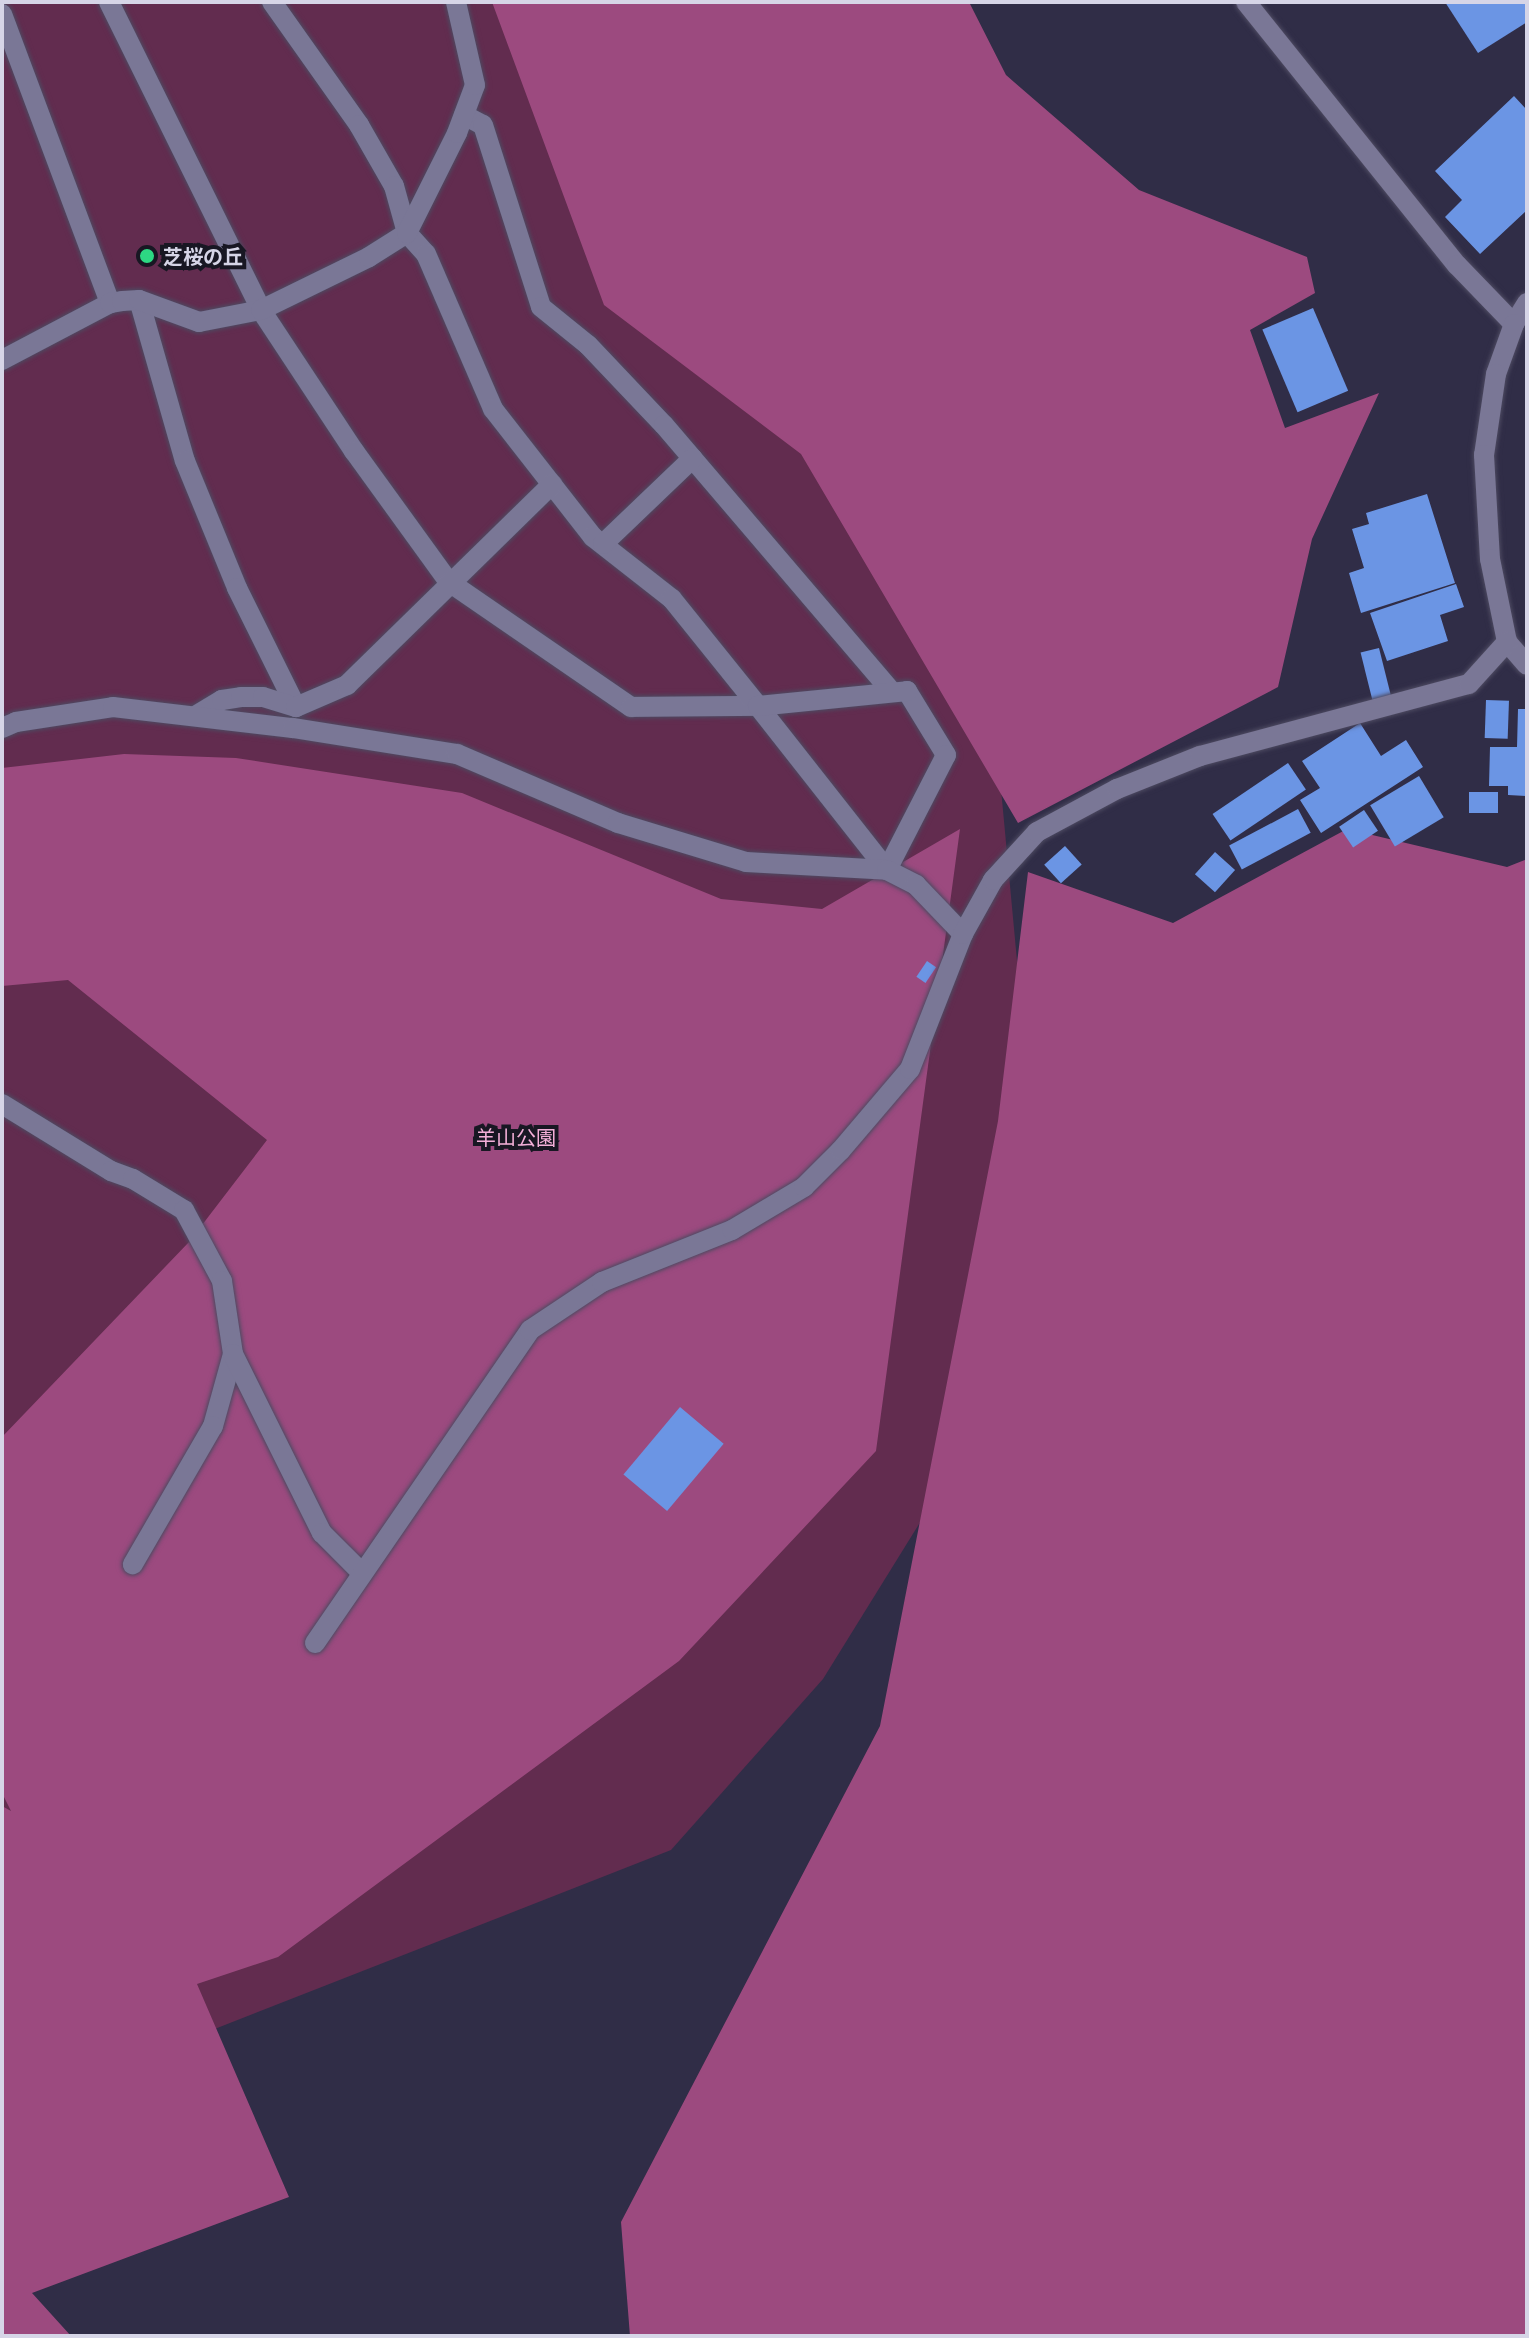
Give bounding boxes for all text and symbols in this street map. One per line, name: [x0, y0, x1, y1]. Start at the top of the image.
place label: 芝桜の丘: [163, 244, 243, 268]
marker: 芝桜の丘: [138, 247, 156, 265]
park label: 羊山公園: [476, 1125, 556, 1149]

